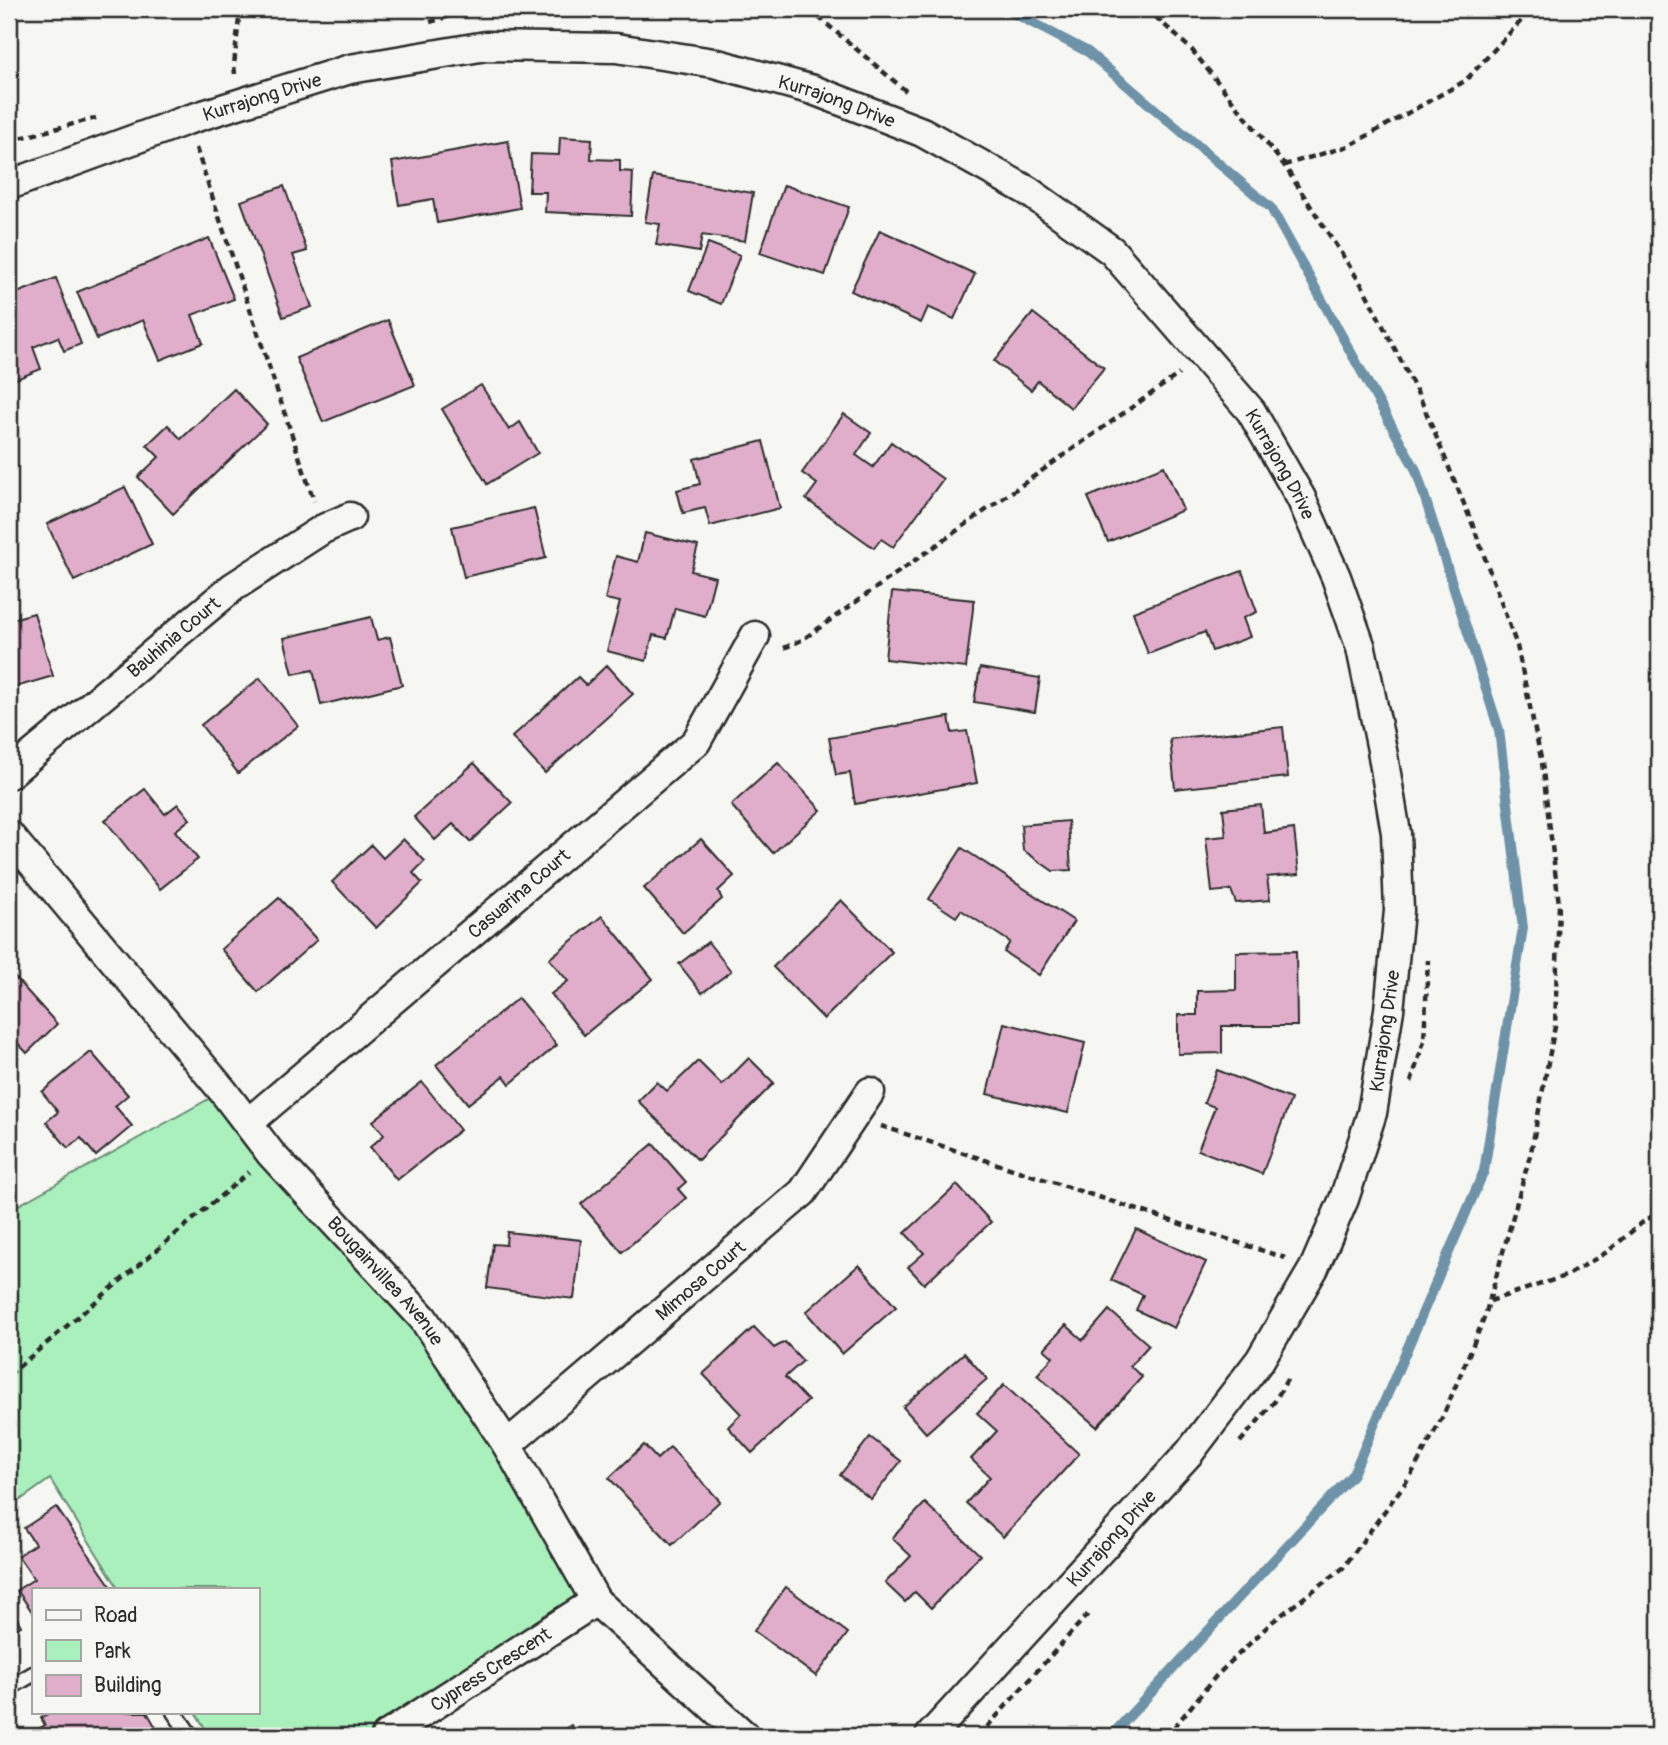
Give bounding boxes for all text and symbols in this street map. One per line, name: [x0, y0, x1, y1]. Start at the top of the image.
street label: Kurrajong Drive: [200, 68, 325, 127]
street label: Kurrajong Drive: [775, 70, 899, 134]
street label: Kurrajong Drive: [1239, 405, 1320, 524]
street label: Bauhinia Court: [122, 592, 226, 683]
street label: Casuarina Court: [463, 843, 575, 944]
street label: Kurrajong Drive: [1365, 968, 1406, 1094]
street label: Bougainvillea Avenue: [322, 1212, 449, 1351]
street label: Mimosa Court: [651, 1235, 751, 1326]
street label: Kurrajong Drive: [1062, 1485, 1162, 1592]
legend: [32, 1588, 259, 1714]
text: Road: [94, 1602, 138, 1629]
street label: Cypress Crescent: [426, 1622, 556, 1717]
text: Park: [94, 1638, 131, 1665]
text: Building: [94, 1672, 161, 1699]

